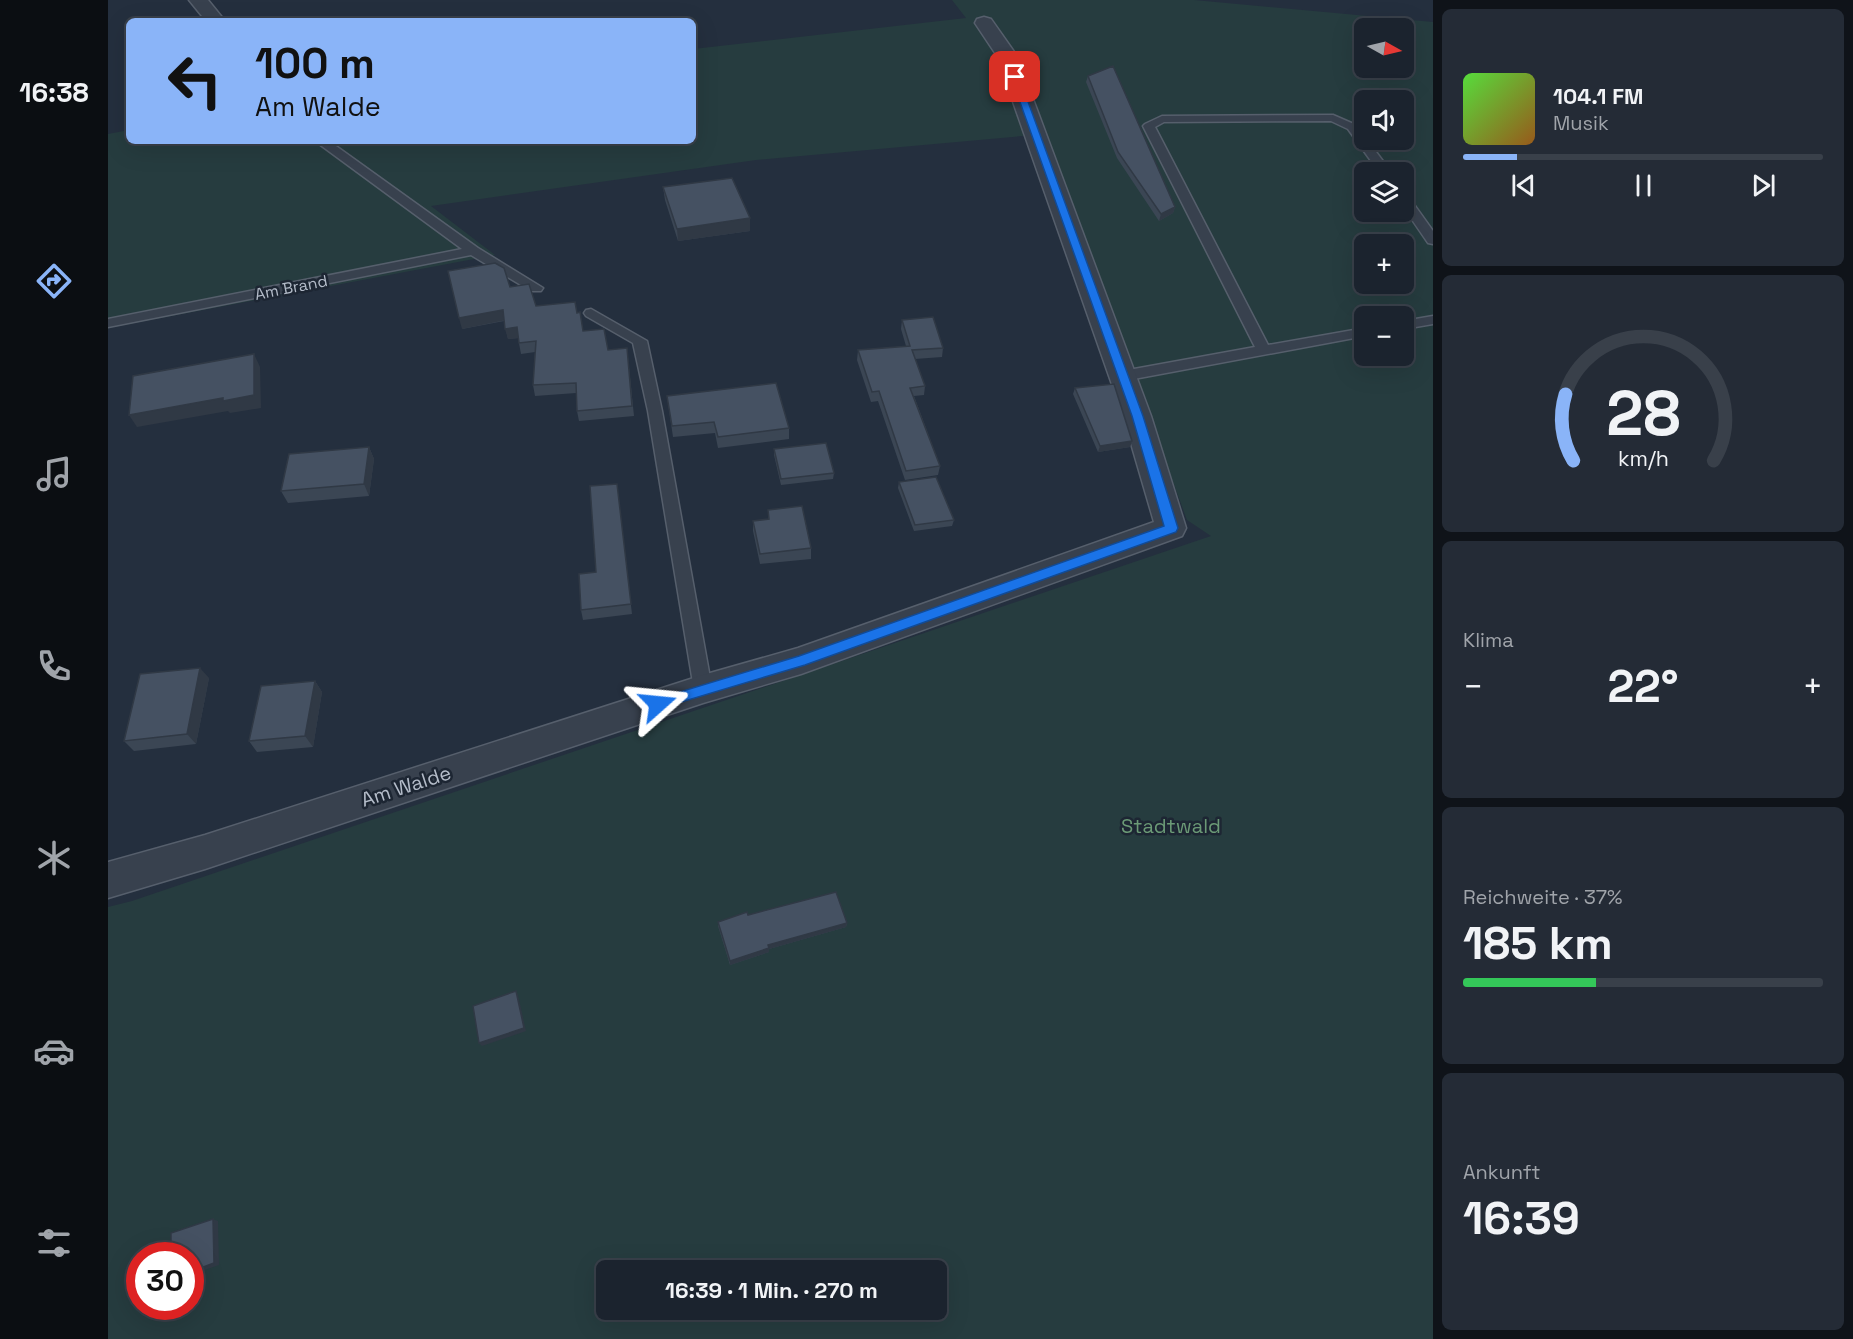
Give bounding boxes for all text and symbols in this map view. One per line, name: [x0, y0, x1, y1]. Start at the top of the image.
north arrow: [1354, 18, 1414, 78]
map controls: [1354, 18, 1414, 366]
text: 100 m: [255, 37, 375, 90]
icon: left: [156, 42, 234, 120]
pin: [989, 51, 1040, 102]
icon: arrive: [998, 60, 1031, 93]
text: 16:38: [19, 75, 89, 110]
text: 104.1 FM: [1553, 82, 1643, 110]
text: Am Walde: [255, 89, 381, 124]
button: sound: [1354, 90, 1414, 150]
text: Musik: [1553, 110, 1609, 136]
button: layers: [1354, 162, 1414, 222]
icon: previous: [1507, 169, 1540, 202]
icon: pause: [1627, 169, 1660, 202]
icon: next: [1747, 169, 1780, 202]
button: +: [1354, 234, 1414, 294]
icon: directions: [33, 260, 75, 302]
street label: Am Brand: [253, 270, 329, 305]
button: −: [1354, 306, 1414, 366]
text: 28: [1606, 374, 1680, 453]
text: km/h: [1617, 445, 1669, 472]
icon: music: [33, 453, 75, 495]
text: Klima: [1463, 627, 1514, 653]
icon: phone: [33, 645, 75, 687]
text: 22°: [1607, 658, 1679, 715]
text: −: [1463, 666, 1483, 708]
text: +: [1803, 666, 1823, 708]
position arrow: [626, 672, 690, 736]
street label: Am Walde: [358, 759, 454, 813]
park label: Stadtwald: [1121, 813, 1221, 839]
icon: climate: [33, 837, 75, 879]
text: Reichweite · 37%: [1463, 884, 1623, 910]
text: 185 km: [1463, 915, 1613, 972]
icon: car: [33, 1030, 75, 1072]
text: Ankunft: [1463, 1159, 1541, 1185]
text: 16:39: [1463, 1190, 1580, 1247]
icon: filters: [33, 1222, 75, 1264]
speed limit sign: 30: [126, 1242, 204, 1320]
text: 16:39 · 1 Min. · 270 m: [665, 1276, 878, 1304]

